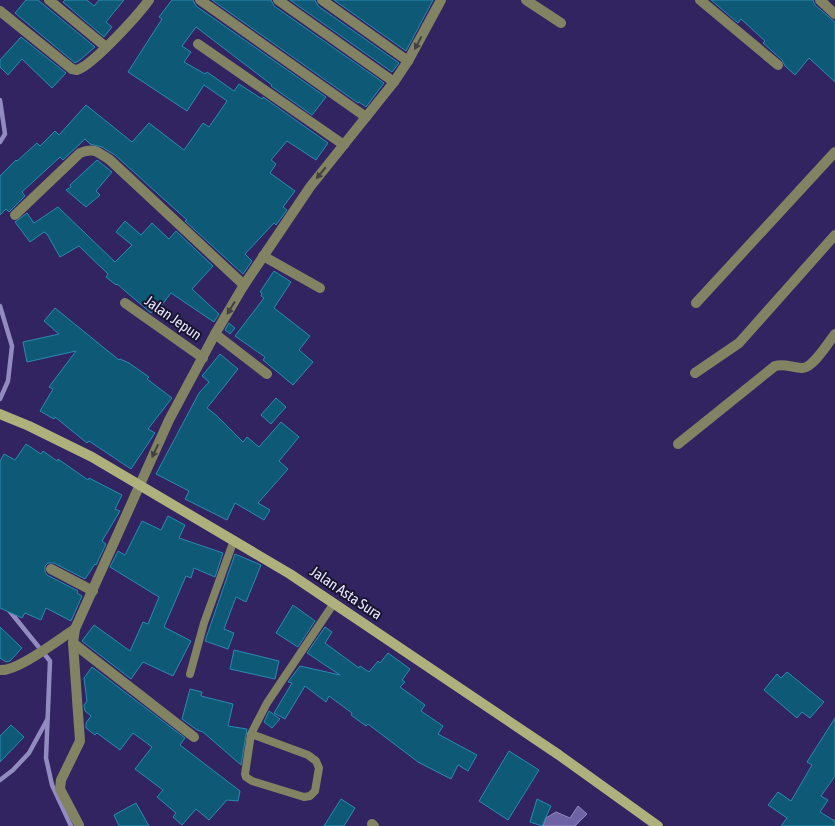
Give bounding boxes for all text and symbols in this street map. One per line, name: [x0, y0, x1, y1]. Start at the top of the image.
one-way arrow: [414, 36, 422, 50]
one-way arrow: [316, 166, 327, 179]
street label: Jalan Jepun: [142, 292, 205, 343]
one-way arrow: [226, 301, 235, 314]
one-way arrow: [150, 444, 158, 458]
street label: Jalan Asta Sura: [307, 562, 385, 623]

